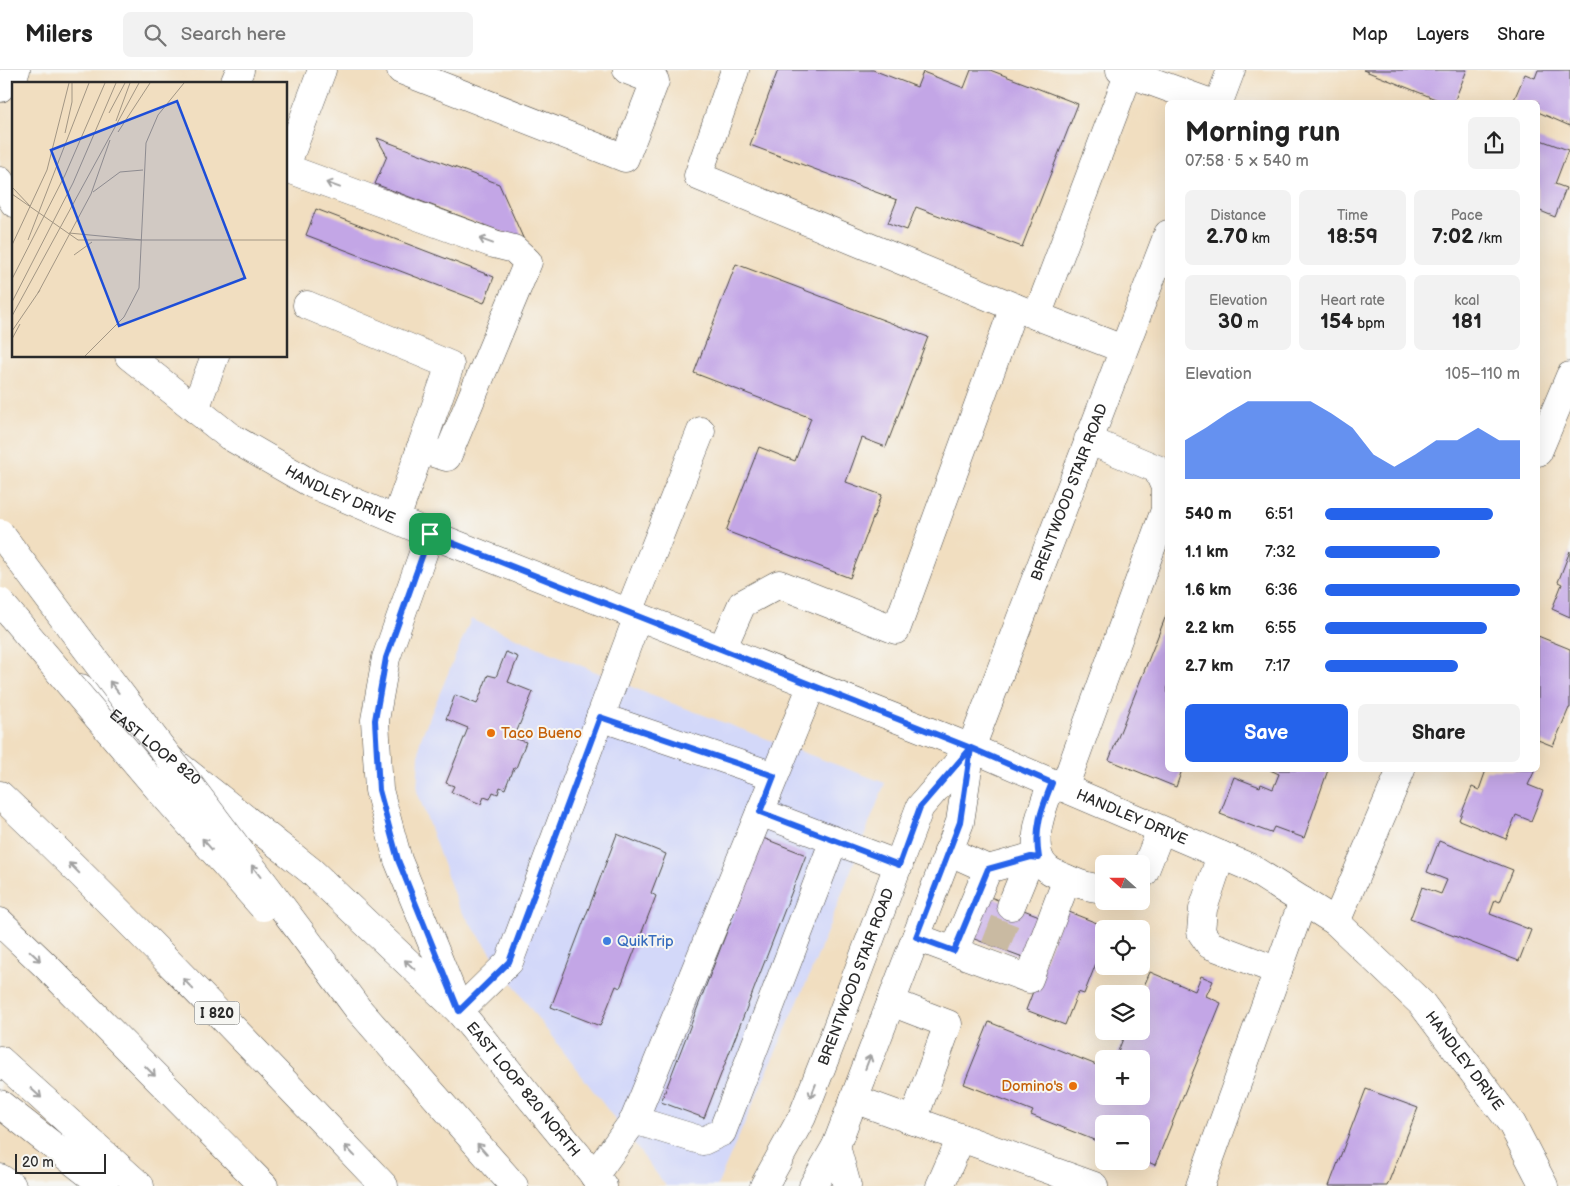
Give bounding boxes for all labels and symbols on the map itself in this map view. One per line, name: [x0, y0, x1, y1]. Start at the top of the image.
inset map: [12, 82, 288, 358]
one-way arrow: [326, 180, 341, 189]
one-way arrow: [479, 236, 494, 245]
street label: BRENTWOOD STAIR ROAD: [1027, 401, 1112, 584]
street label: HANDLEY DRIVE: [281, 461, 398, 528]
pin: [409, 513, 451, 555]
one-way arrow: [109, 681, 120, 694]
street label: EAST LOOP 820: [105, 705, 205, 790]
place label: Taco Bueno: [501, 724, 582, 743]
marker: Taco Bueno: [485, 727, 497, 739]
street label: HANDLEY DRIVE: [1073, 785, 1190, 850]
one-way arrow: [201, 837, 212, 850]
north arrow: [1095, 855, 1150, 910]
one-way arrow: [69, 862, 81, 874]
one-way arrow: [251, 864, 261, 878]
street label: BRENTWOOD STAIR ROAD: [814, 885, 899, 1068]
place label: QuikTrip: [617, 932, 674, 951]
marker: QuikTrip: [601, 935, 613, 947]
one-way arrow: [29, 950, 41, 962]
one-way arrow: [404, 959, 417, 971]
one-way arrow: [182, 977, 194, 990]
road number: I 820: [194, 1001, 240, 1024]
street label: HANDLEY DRIVE: [1421, 1008, 1508, 1115]
street label: EAST LOOP 820 NORTH: [462, 1018, 584, 1161]
one-way arrow: [864, 1055, 873, 1070]
one-way arrow: [144, 1065, 156, 1077]
place label: Domino's: [1001, 1077, 1064, 1096]
marker: Domino's: [1067, 1080, 1079, 1092]
one-way arrow: [807, 1083, 816, 1098]
one-way arrow: [30, 1087, 43, 1099]
one-way arrow: [476, 1143, 488, 1156]
one-way arrow: [344, 1144, 356, 1157]
scale bar: [15, 1151, 106, 1174]

